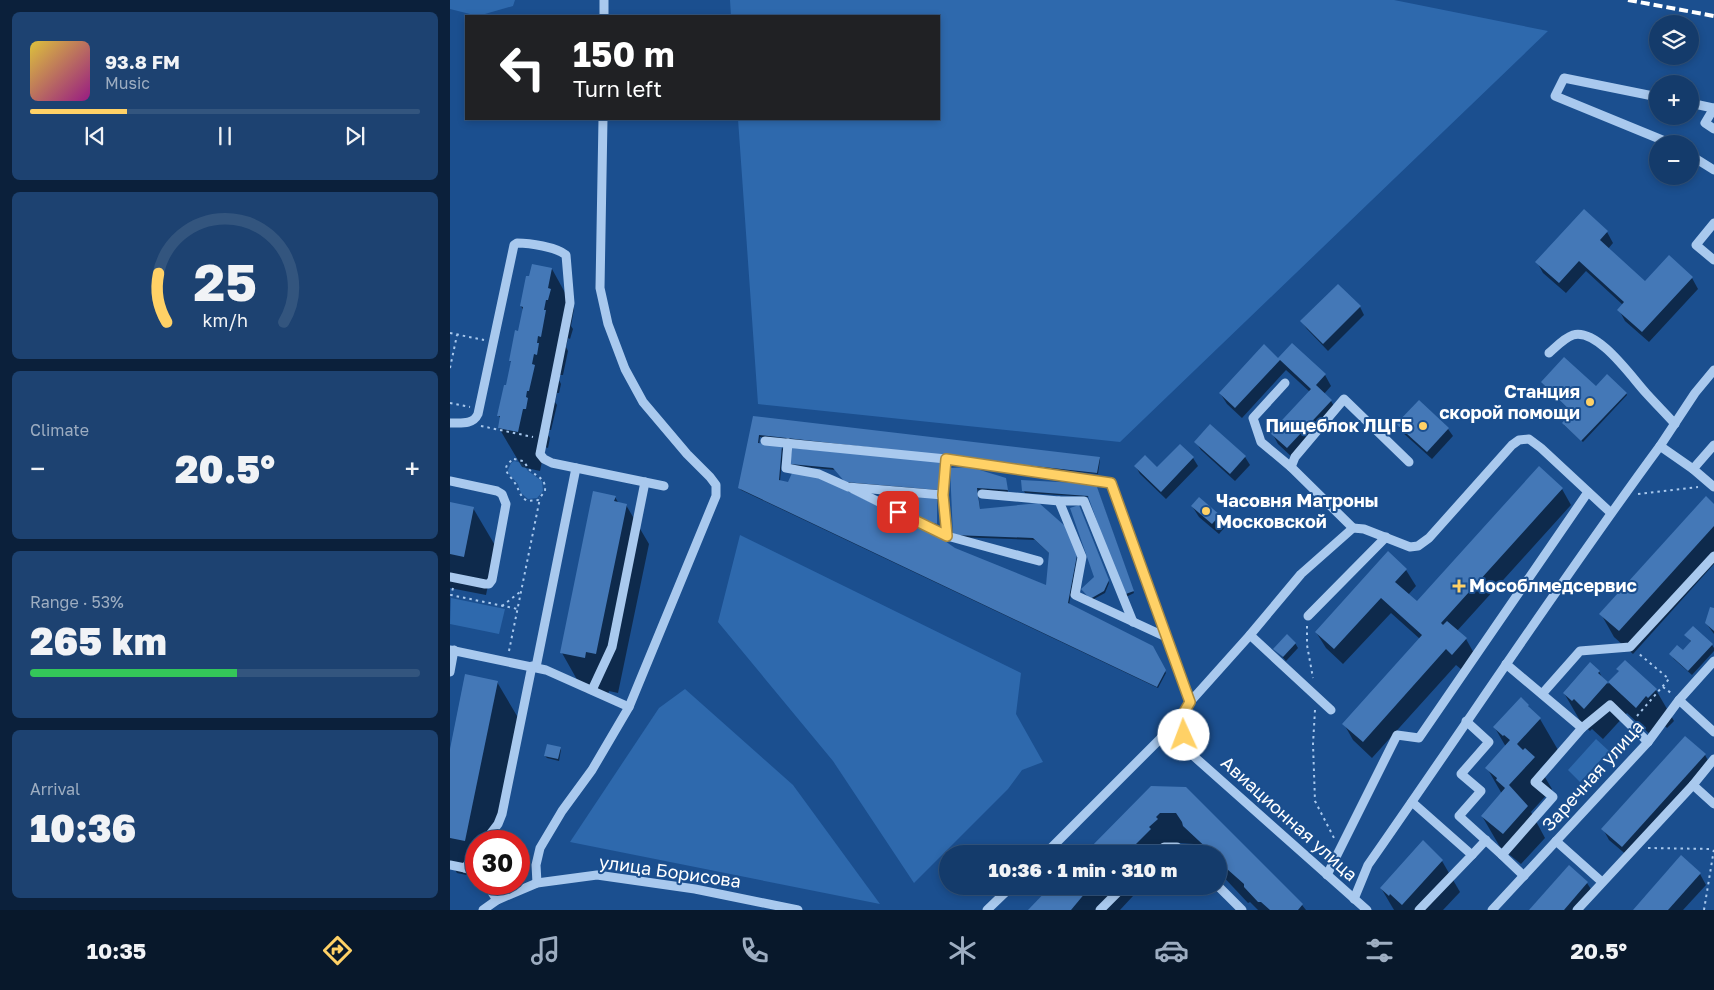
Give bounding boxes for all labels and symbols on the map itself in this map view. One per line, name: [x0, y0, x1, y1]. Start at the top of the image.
place label: Станция скорой помощи: [1439, 380, 1580, 423]
marker: Станция скорой помощи: [1584, 396, 1596, 408]
place label: Пищеблок ЛЦГБ: [1266, 414, 1413, 436]
marker: Пищеблок ЛЦГБ: [1417, 420, 1429, 432]
place label: Часовня Матроны Московской: [1216, 489, 1379, 532]
pin: [877, 491, 919, 533]
marker: Часовня Матроны Московской: [1200, 505, 1212, 517]
place label: Мособлмедсервис: [1469, 574, 1637, 596]
marker: Мособлмедсервис: [1453, 580, 1465, 592]
position arrow: [1157, 708, 1209, 760]
street label: Заречная улица: [1537, 715, 1648, 835]
street label: Авиационная улица: [1217, 751, 1362, 885]
speed limit sign: 30: [465, 830, 530, 895]
street label: улица Борисова: [598, 850, 742, 892]

